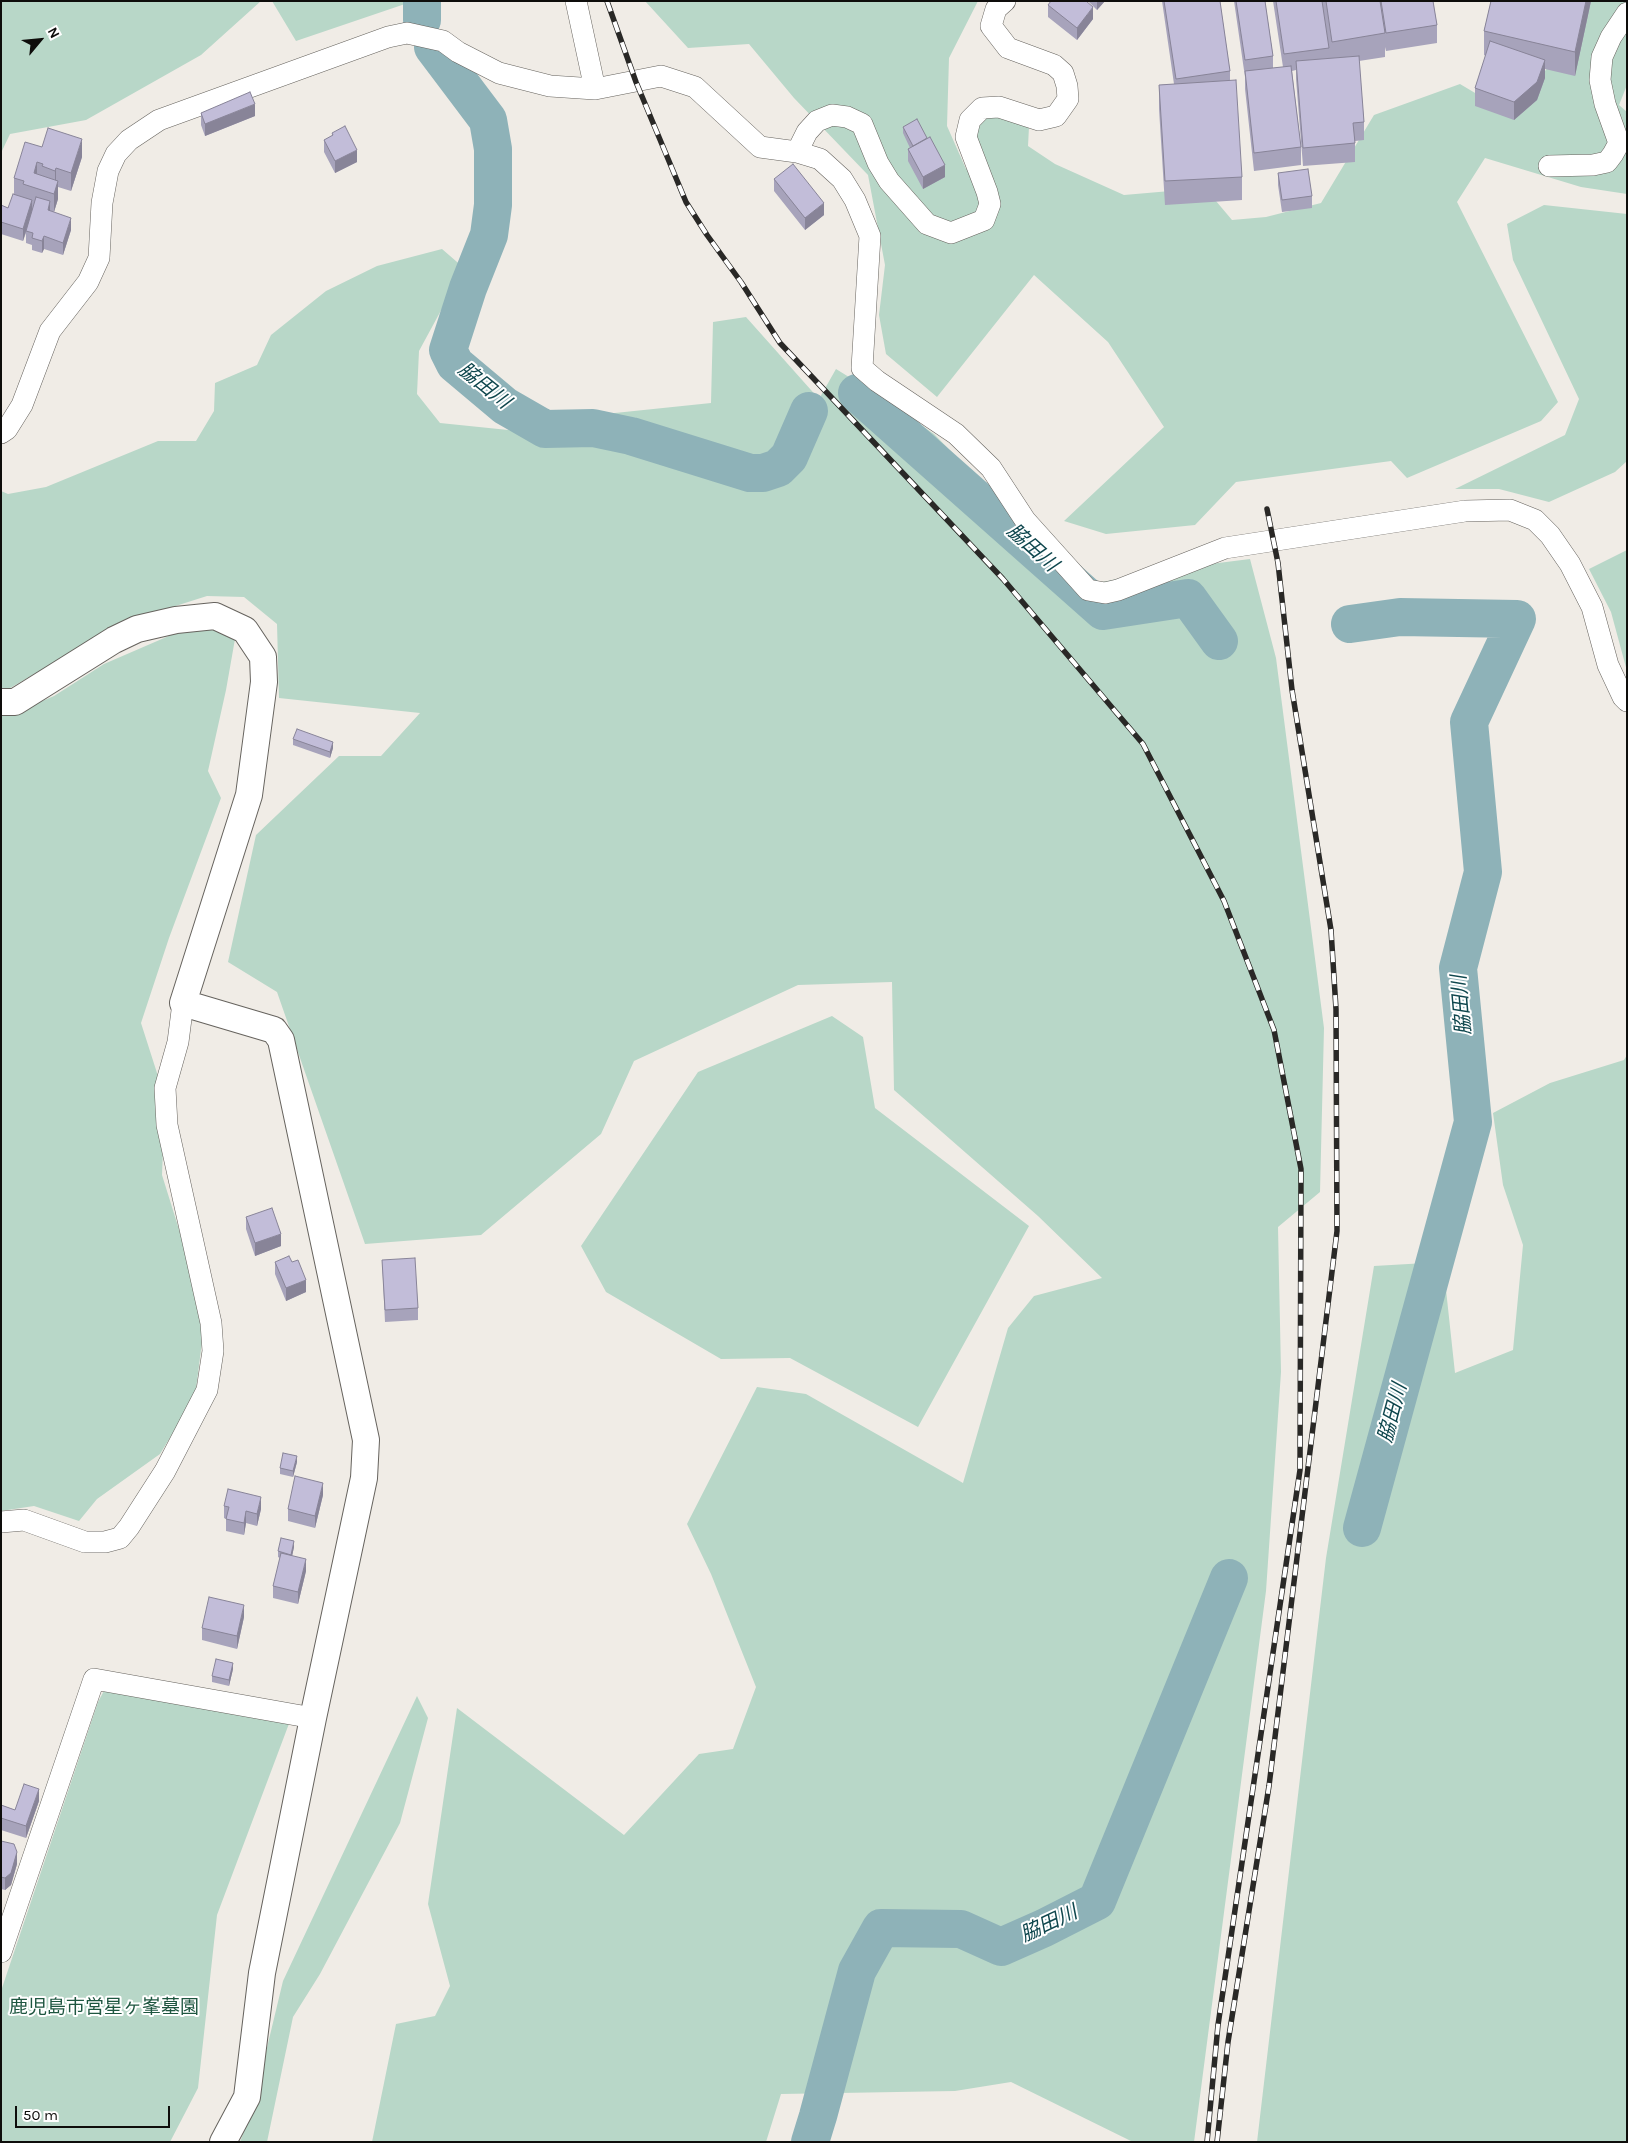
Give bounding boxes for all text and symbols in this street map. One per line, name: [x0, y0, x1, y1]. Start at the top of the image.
north arrow: [15, 15, 65, 65]
text: N: [44, 24, 64, 41]
water label: 脇田川: [453, 358, 515, 414]
water label: 脇田川: [1002, 519, 1062, 577]
water label: 脇田川: [1447, 974, 1477, 1036]
water label: 脇田川: [1374, 1381, 1412, 1445]
water label: 脇田川: [1017, 1900, 1081, 1948]
park label: 鹿児島市営星ヶ峯墓園: [9, 1997, 199, 2019]
scale bar: [18, 2096, 172, 2128]
text: 50 m: [23, 2106, 58, 2124]

